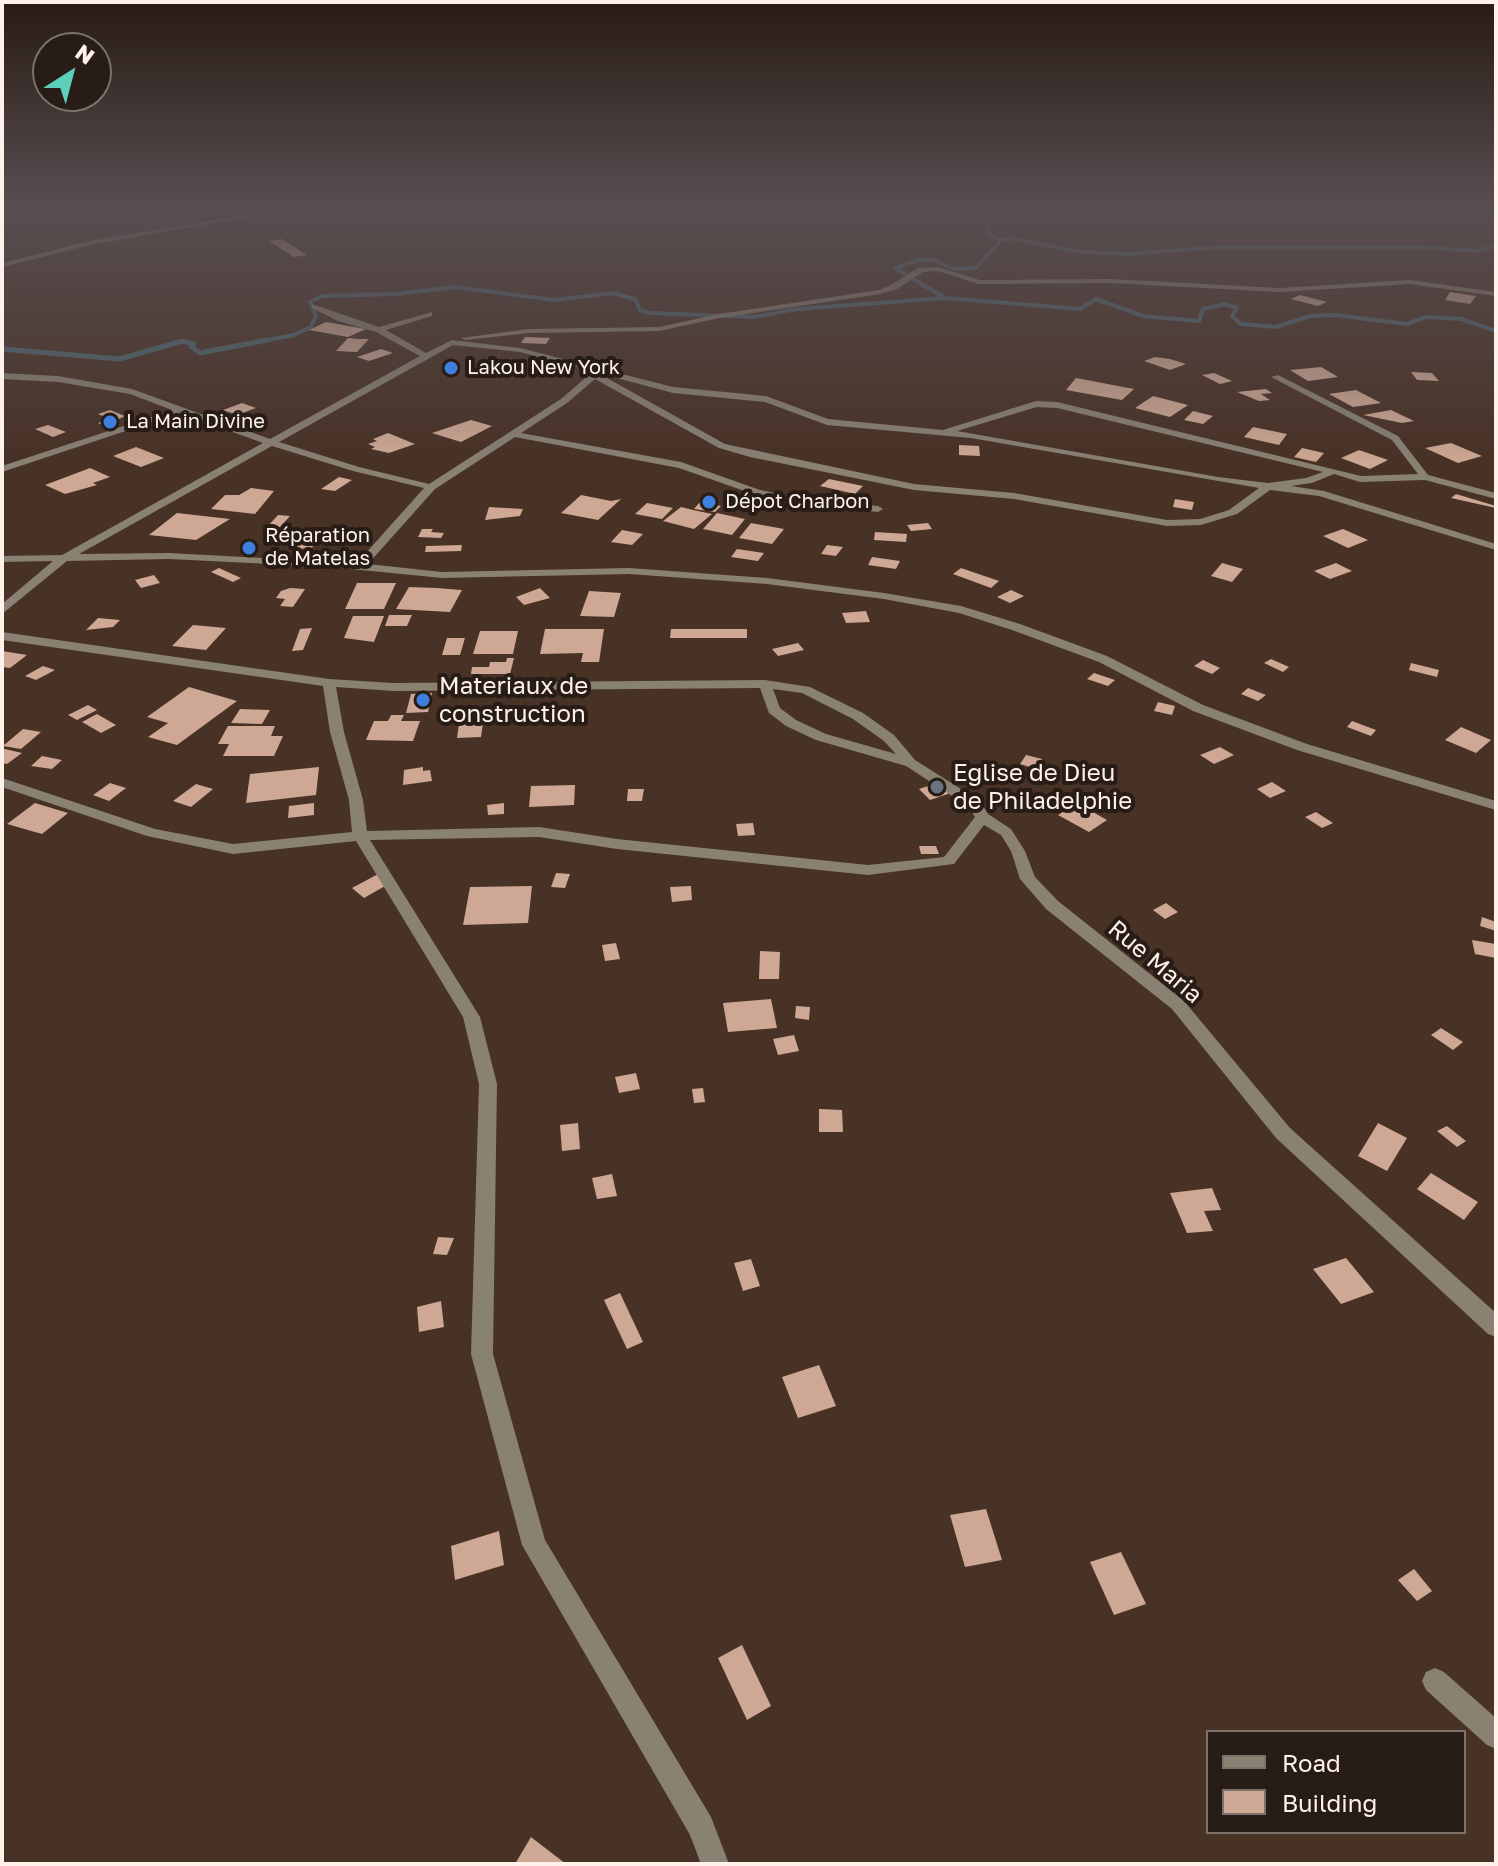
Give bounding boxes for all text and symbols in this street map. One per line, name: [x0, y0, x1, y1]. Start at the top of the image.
north arrow: [32, 32, 112, 112]
text: N: [71, 38, 100, 70]
place label: Lakou New York: [467, 356, 620, 380]
marker: Lakou New York: [442, 359, 460, 377]
place label: La Main Divine: [126, 410, 265, 434]
marker: La Main Divine: [101, 413, 119, 431]
place label: Dépot Charbon: [725, 490, 869, 514]
marker: Dépot Charbon: [700, 493, 718, 511]
place label: Réparation de Matelas: [265, 524, 370, 571]
marker: Réparation de Matelas: [240, 539, 258, 557]
place label: Materiaux de construction: [439, 672, 588, 728]
marker: Materiaux de construction: [414, 691, 432, 709]
place label: Eglise de Dieu de Philadelphie: [953, 759, 1132, 815]
marker: Eglise de Dieu de Philadelphie: [928, 778, 946, 796]
street label: Rue Maria: [1102, 914, 1208, 1010]
legend: [1206, 1730, 1466, 1834]
text: Road: [1282, 1748, 1341, 1777]
text: Building: [1282, 1788, 1377, 1817]

